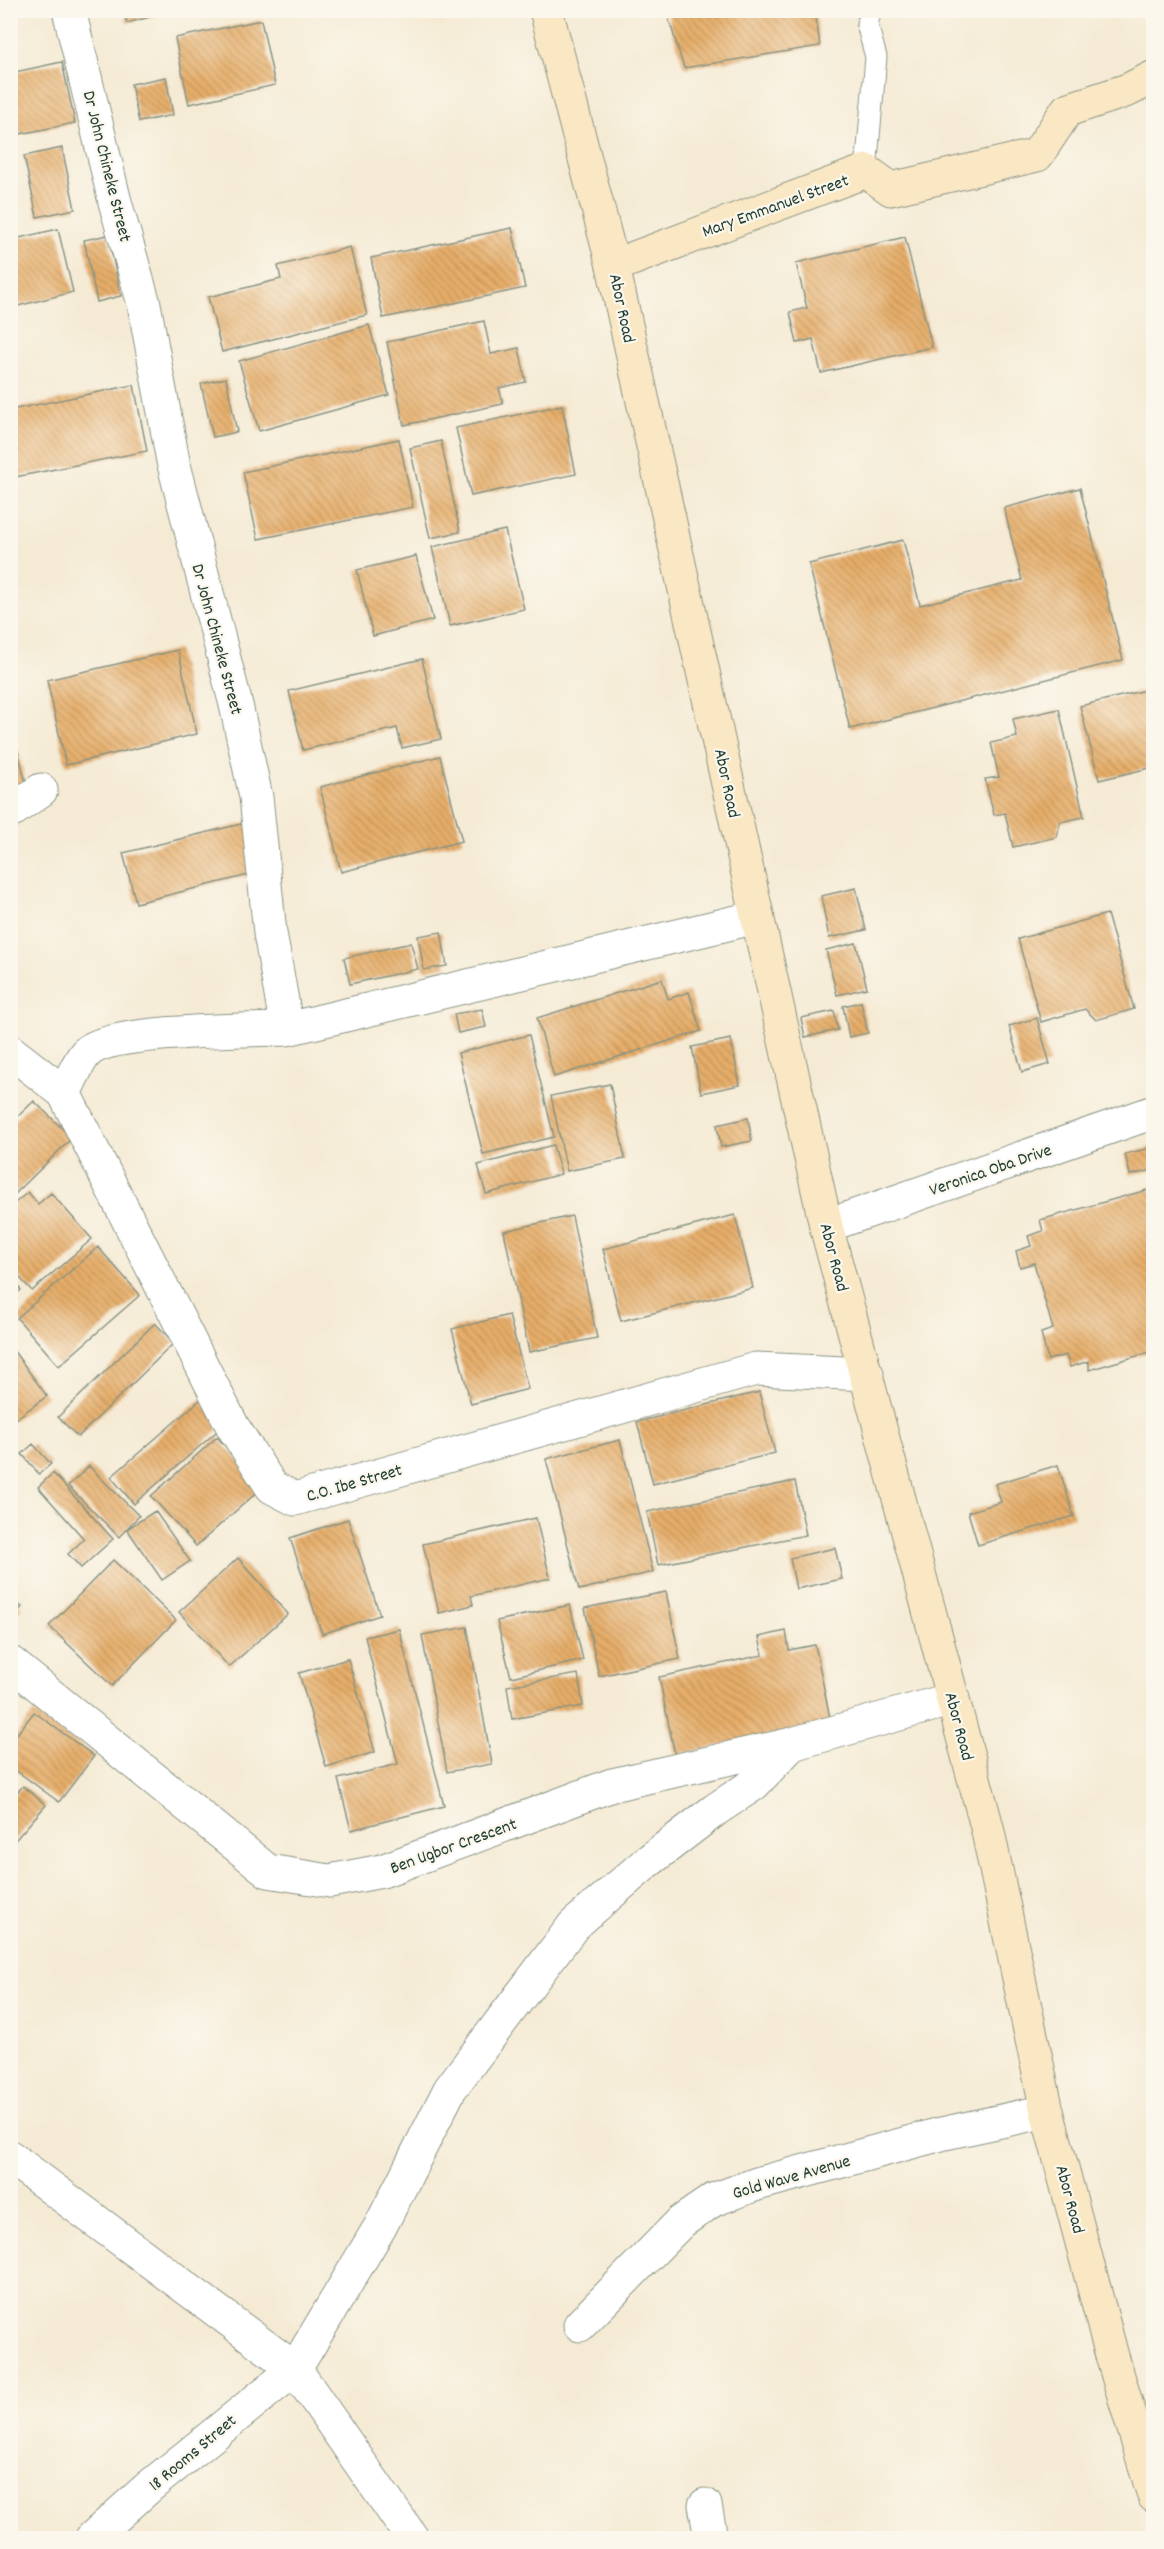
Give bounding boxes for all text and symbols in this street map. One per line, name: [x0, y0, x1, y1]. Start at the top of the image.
street label: Dr John Chineke Street: [75, 88, 137, 245]
street label: Mary Emmanuel Street: [699, 169, 853, 246]
street label: Abor Road: [601, 272, 640, 345]
street label: Dr John Chineke Street: [183, 561, 248, 718]
street label: Abor Road: [706, 747, 745, 820]
street label: Veronica Oba Drive: [926, 1139, 1055, 1204]
street label: Abor Road: [811, 1221, 854, 1295]
street label: C.O. Ibe Street: [304, 1459, 406, 1510]
street label: Abor Road: [936, 1690, 979, 1764]
street label: Ben Ugbor Crescent: [387, 1813, 521, 1882]
street label: Gold Wave Avenue: [730, 2150, 854, 2207]
street label: Abor Road: [1047, 2163, 1090, 2237]
street label: 18 Rooms Street: [144, 2409, 243, 2498]

